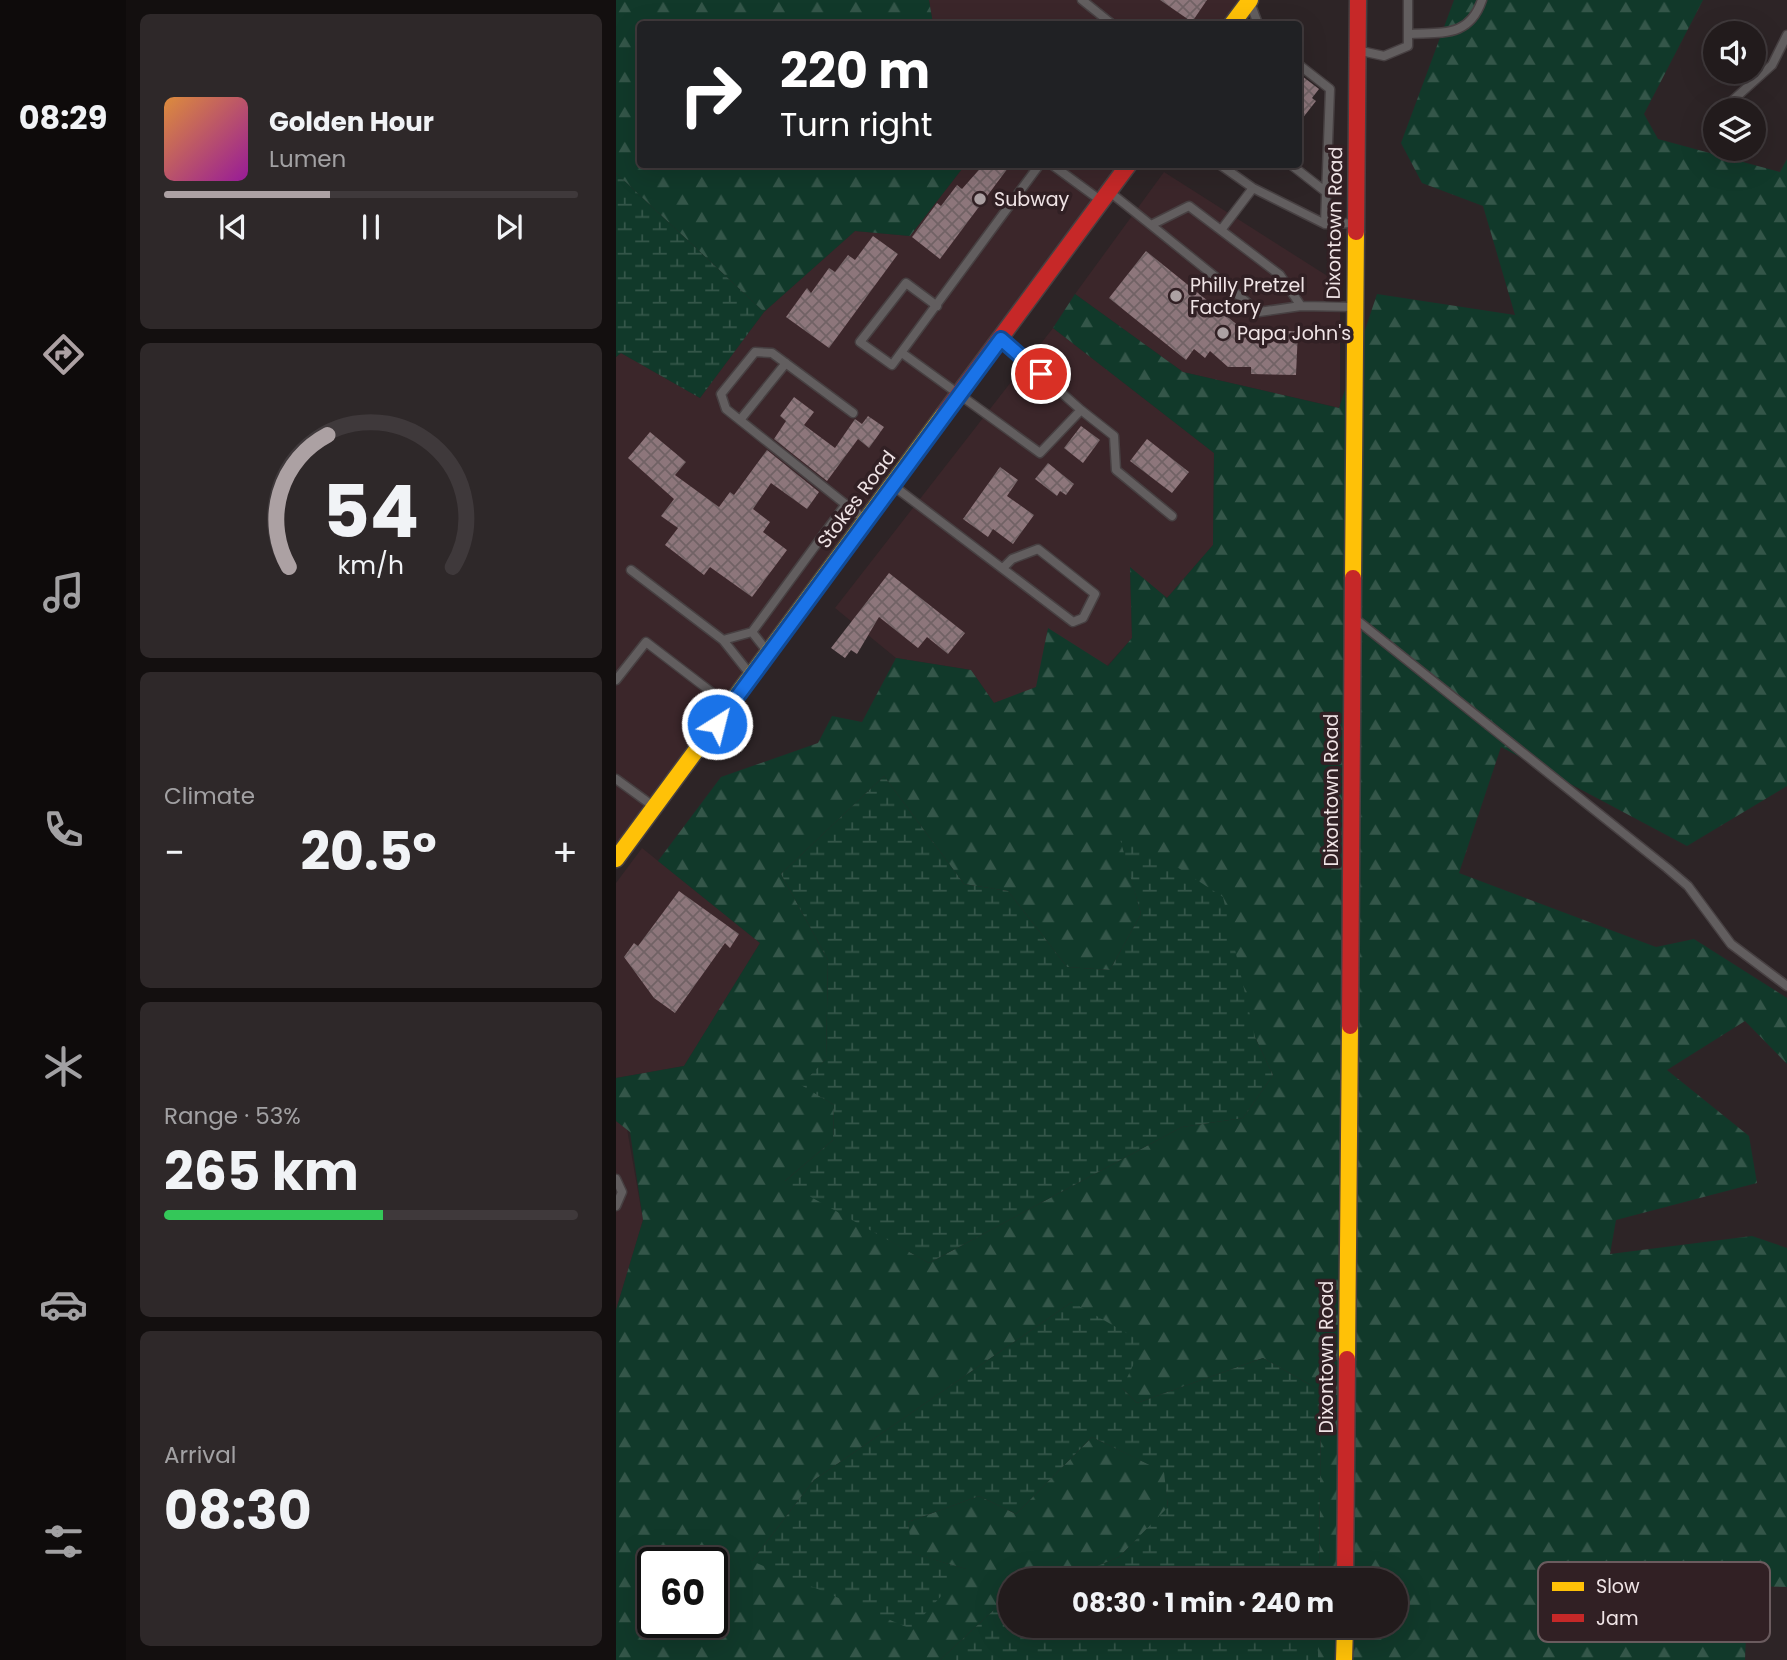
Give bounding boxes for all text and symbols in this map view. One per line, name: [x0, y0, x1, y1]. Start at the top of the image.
map controls: [1703, 21, 1766, 161]
button: sound: [1703, 21, 1766, 84]
text: 220 m: [780, 37, 930, 105]
icon: right: [665, 49, 756, 140]
text: 08:29: [19, 95, 107, 140]
button: layers: [1703, 98, 1766, 161]
text: Turn right: [780, 102, 932, 147]
text: Golden Hour: [269, 104, 434, 140]
text: Lumen: [269, 143, 346, 175]
street label: Dixontown Road: [1320, 146, 1349, 300]
place label: Subway: [994, 186, 1070, 213]
marker: Subway: [972, 191, 988, 207]
icon: previous: [214, 208, 252, 246]
icon: pause: [352, 208, 390, 246]
icon: next: [490, 208, 528, 246]
place label: Philly Pretzel Factory: [1190, 272, 1305, 321]
marker: Philly Pretzel Factory: [1168, 288, 1184, 304]
place label: Papa John's: [1237, 320, 1351, 347]
marker: Papa John's: [1215, 325, 1231, 341]
icon: directions: [39, 330, 88, 379]
pin: [1011, 344, 1071, 404]
icon: arrive: [1022, 355, 1060, 393]
street label: Stokes Road: [811, 445, 902, 554]
text: 54: [323, 461, 419, 562]
text: km/h: [338, 548, 404, 583]
icon: music: [39, 568, 88, 617]
position arrow: [680, 687, 754, 761]
street label: Dixontown Road: [1318, 714, 1345, 866]
text: Climate: [164, 780, 255, 812]
icon: phone: [39, 805, 88, 854]
text: 20.5°: [300, 815, 437, 888]
text: −: [164, 826, 185, 879]
text: +: [552, 826, 578, 879]
icon: climate: [39, 1042, 88, 1091]
text: Range · 53%: [164, 1100, 301, 1132]
text: 265 km: [164, 1135, 359, 1208]
icon: car: [39, 1280, 88, 1329]
street label: Dixontown Road: [1313, 1281, 1340, 1433]
text: Arrival: [164, 1439, 236, 1471]
text: 08:30: [164, 1474, 312, 1547]
icon: filters: [39, 1517, 88, 1566]
speed limit sign: 60: [637, 1547, 728, 1638]
legend: [1538, 1562, 1770, 1642]
text: Slow: [1596, 1573, 1640, 1600]
text: 08:30 · 1 min · 240 m: [1072, 1585, 1334, 1621]
text: Jam: [1596, 1605, 1638, 1632]

